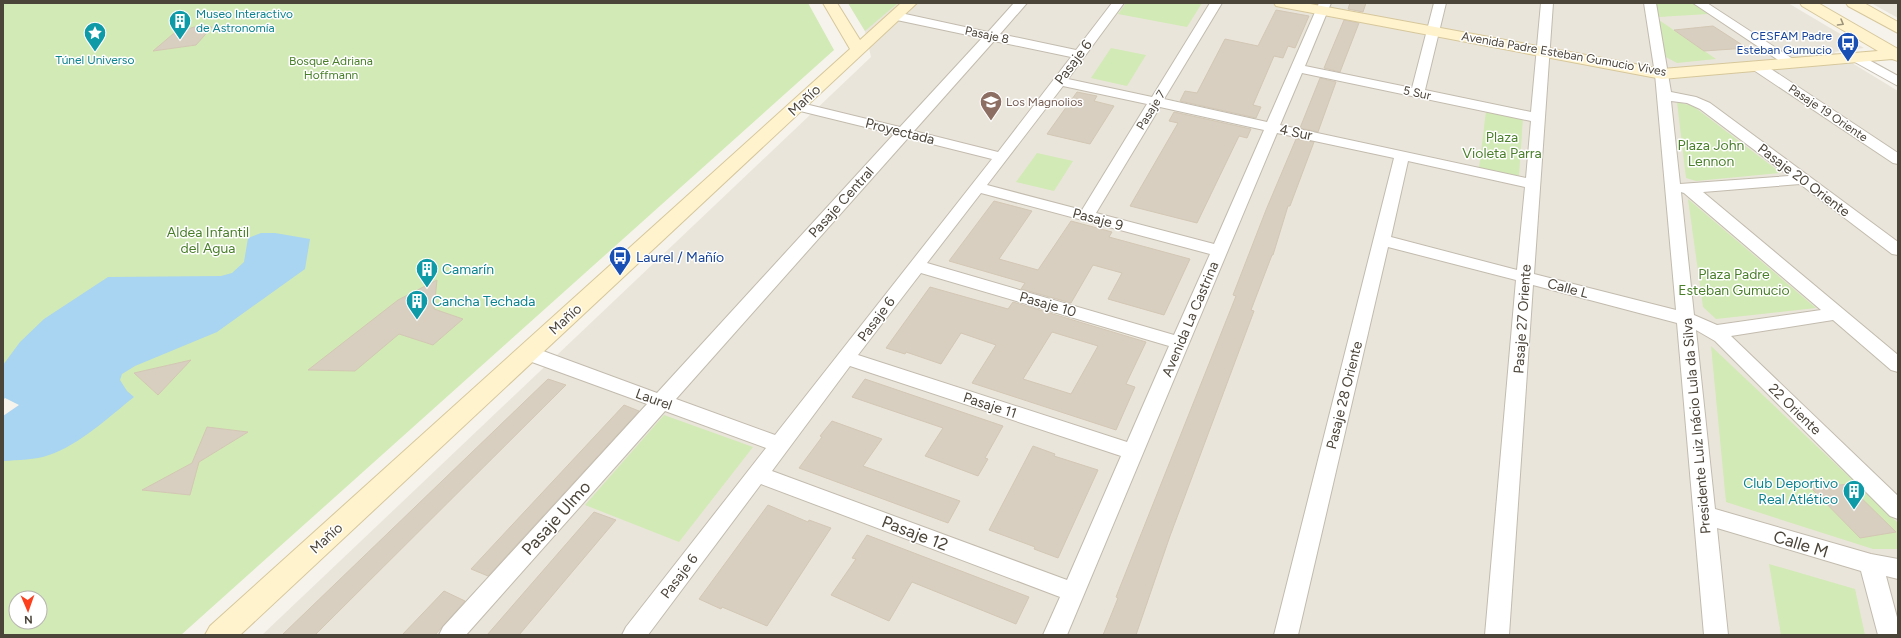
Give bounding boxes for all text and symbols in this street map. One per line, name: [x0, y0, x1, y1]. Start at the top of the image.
place label: Museo Interactivo de Astronomía: [196, 7, 293, 35]
building icon: Museo Interactivo de Astronomía: [167, 8, 193, 41]
one-way arrow: [1836, 18, 1844, 25]
place icon: Túnel Universo: [82, 20, 108, 53]
street label: Pasaje 8: [964, 23, 1010, 47]
street label: Avenida Padre Esteban Gumucio Vives: [1461, 29, 1668, 79]
place label: CESFAM Padre Esteban Gumucio: [1736, 29, 1832, 57]
bus stop icon: CESFAM Padre Esteban Gumucio: [1835, 30, 1861, 63]
street label: Pasaje 6: [1051, 37, 1096, 88]
place label: Túnel Universo: [56, 53, 134, 67]
park label: Bosque Adriana Hoffmann: [289, 54, 373, 82]
street label: Mañío: [785, 81, 824, 120]
street label: Pasaje 19 Oriente: [1786, 81, 1871, 145]
street label: 5 Sur: [1402, 83, 1432, 103]
street label: Pasaje 7: [1133, 87, 1169, 132]
school or university icon: Los Magnolios: [978, 89, 1004, 122]
place label: Los Magnolios: [1006, 95, 1083, 109]
street label: Proyectada: [863, 115, 936, 148]
street label: 4 Sur: [1278, 121, 1314, 144]
park label: Plaza Violeta Parra: [1462, 129, 1542, 162]
park label: Plaza John Lennon: [1678, 137, 1745, 170]
street label: Pasaje 20 Oriente: [1754, 140, 1853, 221]
street label: Pasaje Central: [805, 163, 878, 241]
street label: Pasaje 9: [1071, 205, 1125, 234]
park label: Aldea Infantil del Agua: [167, 224, 249, 257]
bus stop icon: Laurel / Mañío: [607, 244, 633, 277]
place label: Laurel / Mañío: [636, 249, 724, 266]
building icon: Camarín: [414, 256, 440, 289]
street label: Avenida La Castrina: [1158, 259, 1222, 379]
place label: Camarín: [442, 261, 494, 278]
street label: Pasaje 27 Oriente: [1510, 263, 1535, 374]
park label: Plaza Padre Esteban Gumucio: [1678, 266, 1790, 299]
street label: Calle L: [1545, 275, 1591, 302]
building icon: Cancha Techada: [404, 288, 430, 321]
street label: Pasaje 10: [1017, 288, 1078, 321]
place label: Cancha Techada: [432, 293, 535, 310]
street label: Pasaje 6: [854, 294, 899, 345]
street label: Mañío: [545, 300, 585, 338]
street label: Presidente Luiz Inácio Lula da Silva: [1679, 317, 1714, 535]
street label: Pasaje 28 Oriente: [1323, 339, 1366, 451]
street label: 22 Oriente: [1765, 380, 1825, 439]
street label: Laurel: [633, 385, 674, 414]
street label: Pasaje 11: [961, 389, 1019, 422]
place label: Club Deportivo Real Atlético: [1743, 475, 1838, 508]
street label: Pasaje Ulmo: [517, 477, 595, 559]
building icon: Club Deportivo Real Atlético: [1841, 478, 1867, 511]
street label: Pasaje 12: [879, 511, 951, 555]
street label: Mañío: [306, 519, 346, 557]
street label: Calle M: [1771, 526, 1831, 562]
street label: Pasaje 6: [657, 551, 702, 602]
north arrow: [8, 590, 48, 630]
text: N: [24, 613, 33, 626]

